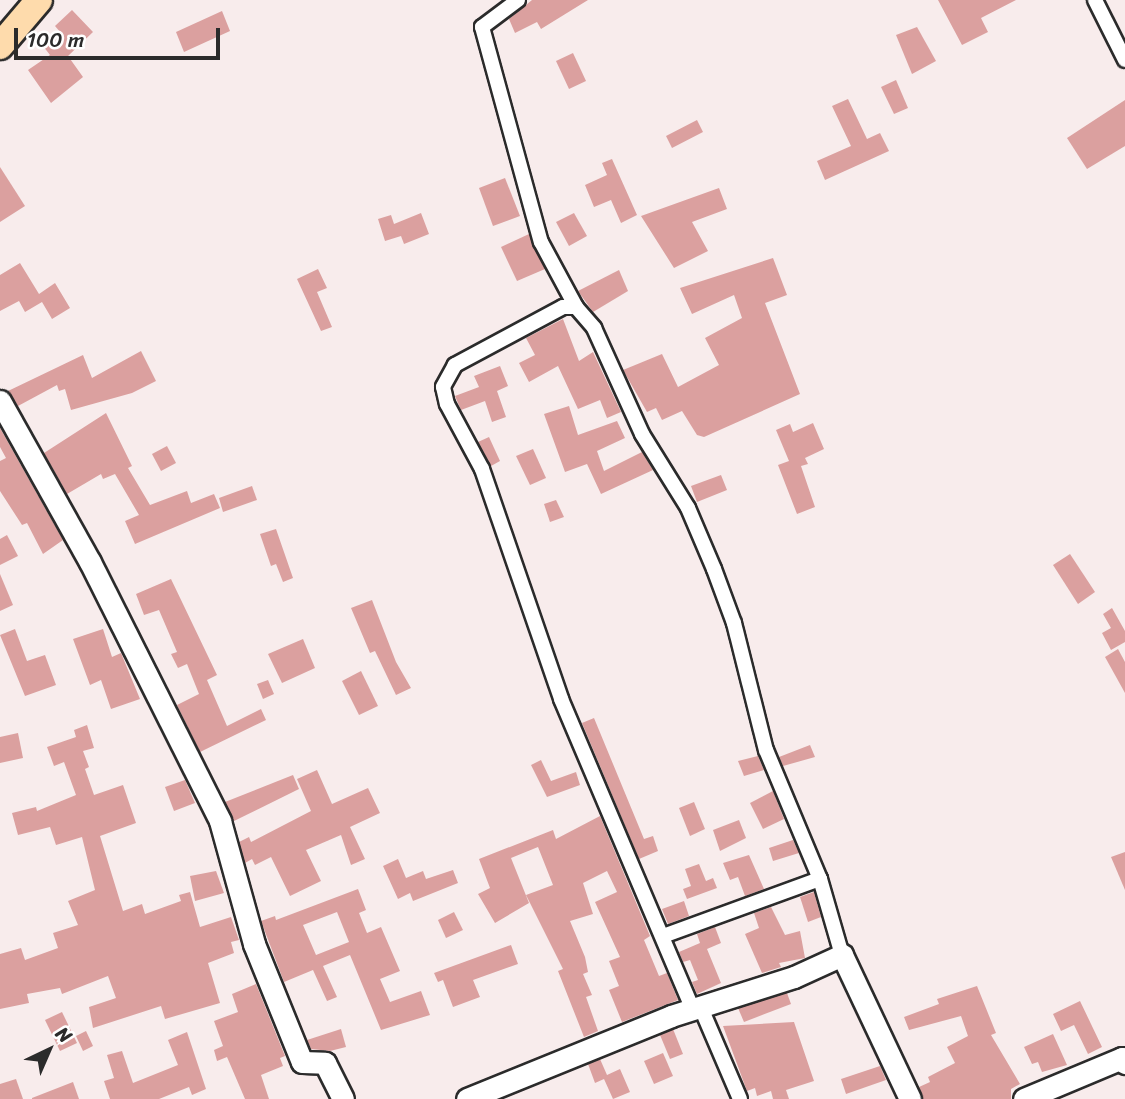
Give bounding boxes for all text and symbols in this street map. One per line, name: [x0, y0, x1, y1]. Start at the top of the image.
scale bar: [18, 14, 224, 58]
text: 100 m: [27, 21, 84, 59]
north arrow: [14, 1015, 84, 1085]
text: N: [48, 1018, 80, 1051]

